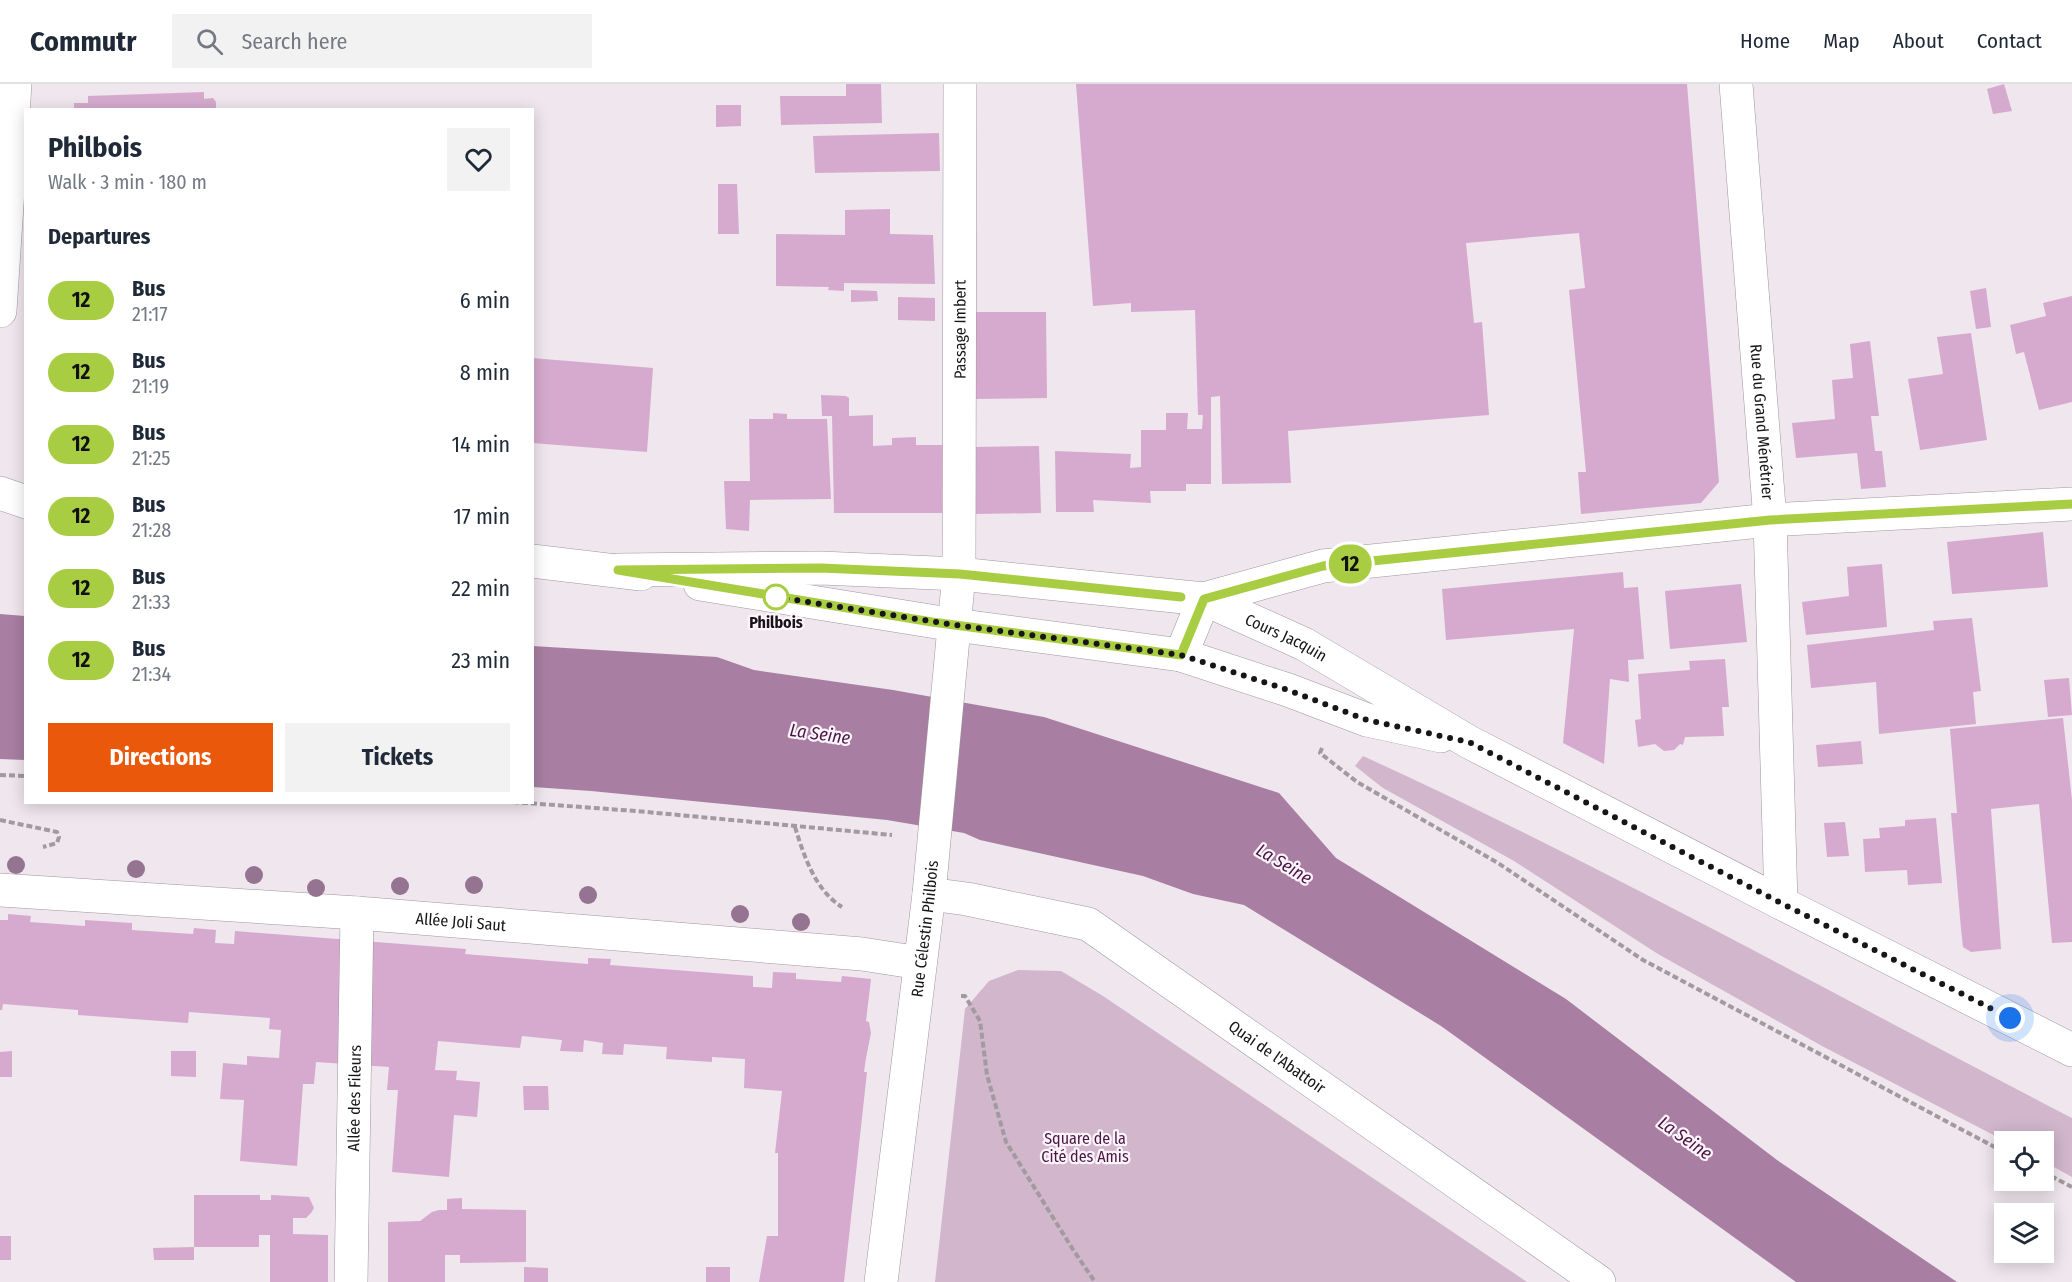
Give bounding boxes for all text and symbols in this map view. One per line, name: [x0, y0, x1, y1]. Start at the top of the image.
search box: [172, 14, 592, 68]
text: Commutr: [30, 25, 136, 58]
icon: search: [193, 25, 226, 58]
text: Search here: [241, 28, 347, 55]
text: Home: [1740, 28, 1790, 54]
text: Map: [1823, 28, 1860, 54]
text: About: [1893, 28, 1944, 54]
text: Contact: [1977, 28, 2042, 54]
button: heart: [447, 128, 510, 191]
text: Philbois: [48, 131, 142, 164]
text: Walk · 3 min · 180 m: [48, 170, 207, 194]
text: Departures: [48, 223, 150, 250]
text: Bus: [132, 275, 165, 302]
street label: Passage Imbert: [950, 279, 969, 379]
text: 12: [72, 287, 90, 313]
text: 6 min: [460, 287, 510, 314]
text: 21:17: [132, 302, 168, 326]
street label: Rue du Grand Ménétrier: [1747, 343, 1778, 501]
text: Bus: [132, 347, 165, 374]
text: 12: [72, 359, 90, 385]
text: 8 min: [460, 359, 510, 386]
text: 21:19: [132, 374, 169, 398]
text: Bus: [132, 419, 165, 446]
text: 12: [72, 431, 90, 457]
text: 14 min: [452, 431, 510, 458]
text: 21:25: [132, 446, 170, 470]
text: Bus: [132, 491, 165, 518]
text: 12: [72, 503, 90, 529]
text: 17 min: [453, 503, 510, 530]
text: 21:28: [132, 518, 171, 542]
line badge: 12: [1323, 544, 1377, 584]
text: 12: [1341, 551, 1359, 577]
text: Bus: [132, 563, 165, 590]
text: 12: [72, 575, 90, 601]
text: 22 min: [451, 575, 510, 602]
marker: Philbois: [763, 584, 789, 610]
text: 21:33: [132, 590, 171, 614]
street label: Cours Jacquin: [1242, 609, 1331, 665]
place label: Philbois: [749, 613, 803, 632]
text: Bus: [132, 635, 165, 662]
text: 12: [72, 647, 90, 673]
text: 23 min: [451, 647, 510, 674]
text: 21:34: [132, 662, 171, 686]
water label: La Seine: [788, 719, 852, 749]
button: Directions: [48, 723, 273, 792]
button: Tickets: [285, 723, 510, 792]
water label: La Seine: [1252, 839, 1316, 889]
street label: Rue Célestin Philbois: [907, 859, 942, 998]
street label: Allée Joli Saut: [415, 908, 508, 935]
your location: [1995, 1003, 2025, 1033]
street label: Quai de l'Abattoir: [1225, 1016, 1330, 1097]
street label: Allée des Fileurs: [344, 1044, 364, 1152]
water label: La Seine: [1654, 1112, 1717, 1165]
park label: Square de la Cité des Amis: [1041, 1129, 1129, 1166]
map controls: [1994, 1131, 2054, 1263]
button: locate: [1994, 1131, 2054, 1191]
button: layers: [1994, 1203, 2054, 1263]

